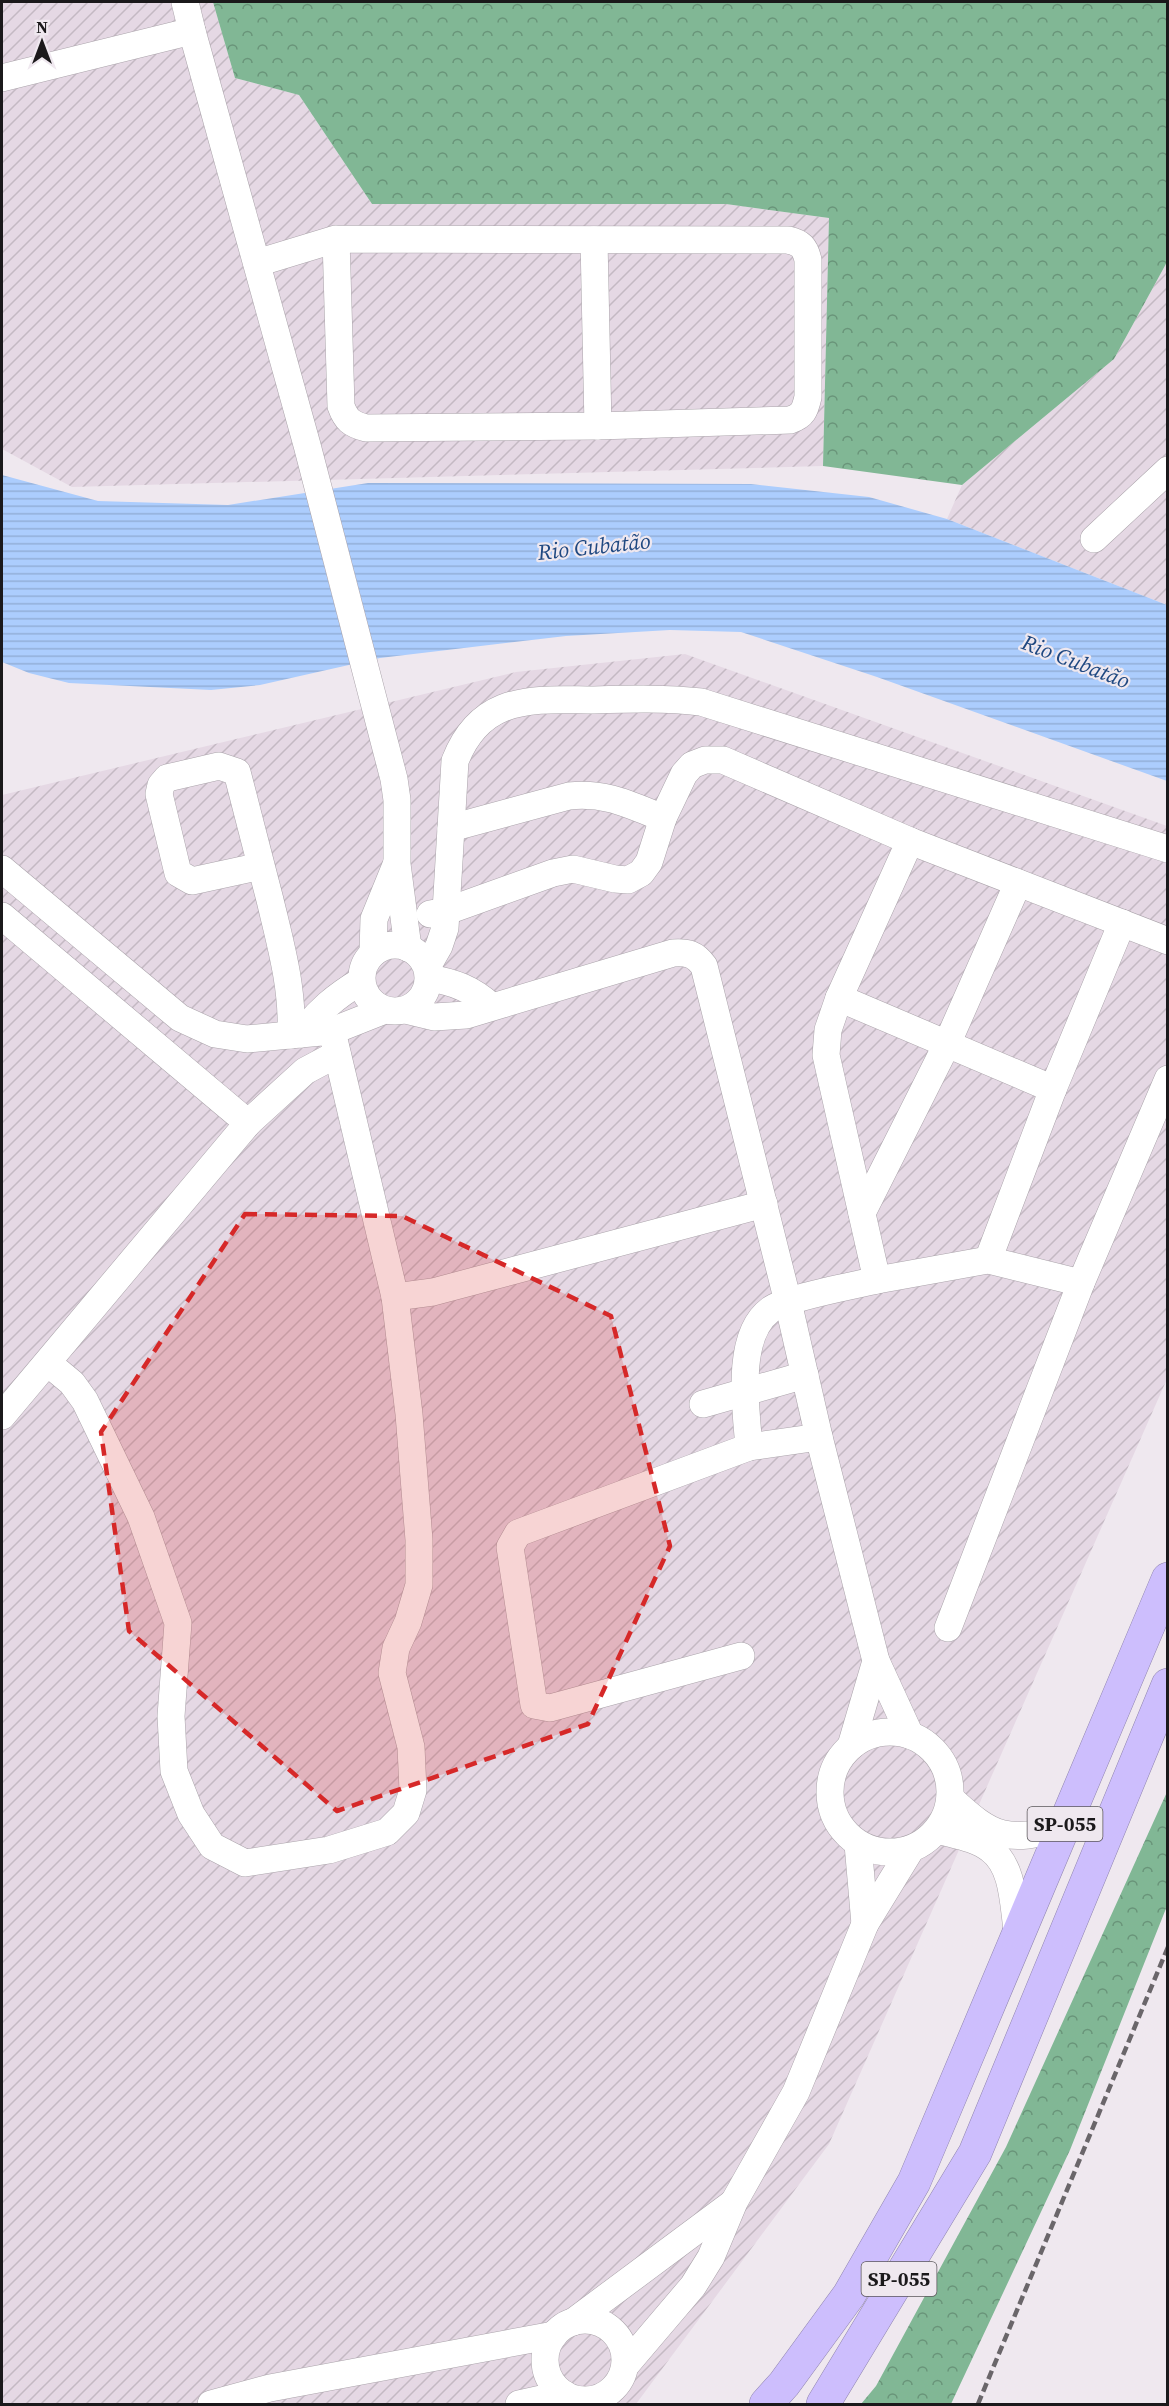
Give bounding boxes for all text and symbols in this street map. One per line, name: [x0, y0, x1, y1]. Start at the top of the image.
north arrow: [12, 12, 72, 72]
text: N: [36, 16, 48, 38]
water label: Rio Cubatão: [535, 525, 652, 567]
water label: Rio Cubatão: [1017, 626, 1134, 695]
road number: SP-055: [1028, 1807, 1102, 1841]
road number: SP-055: [862, 2262, 936, 2296]

